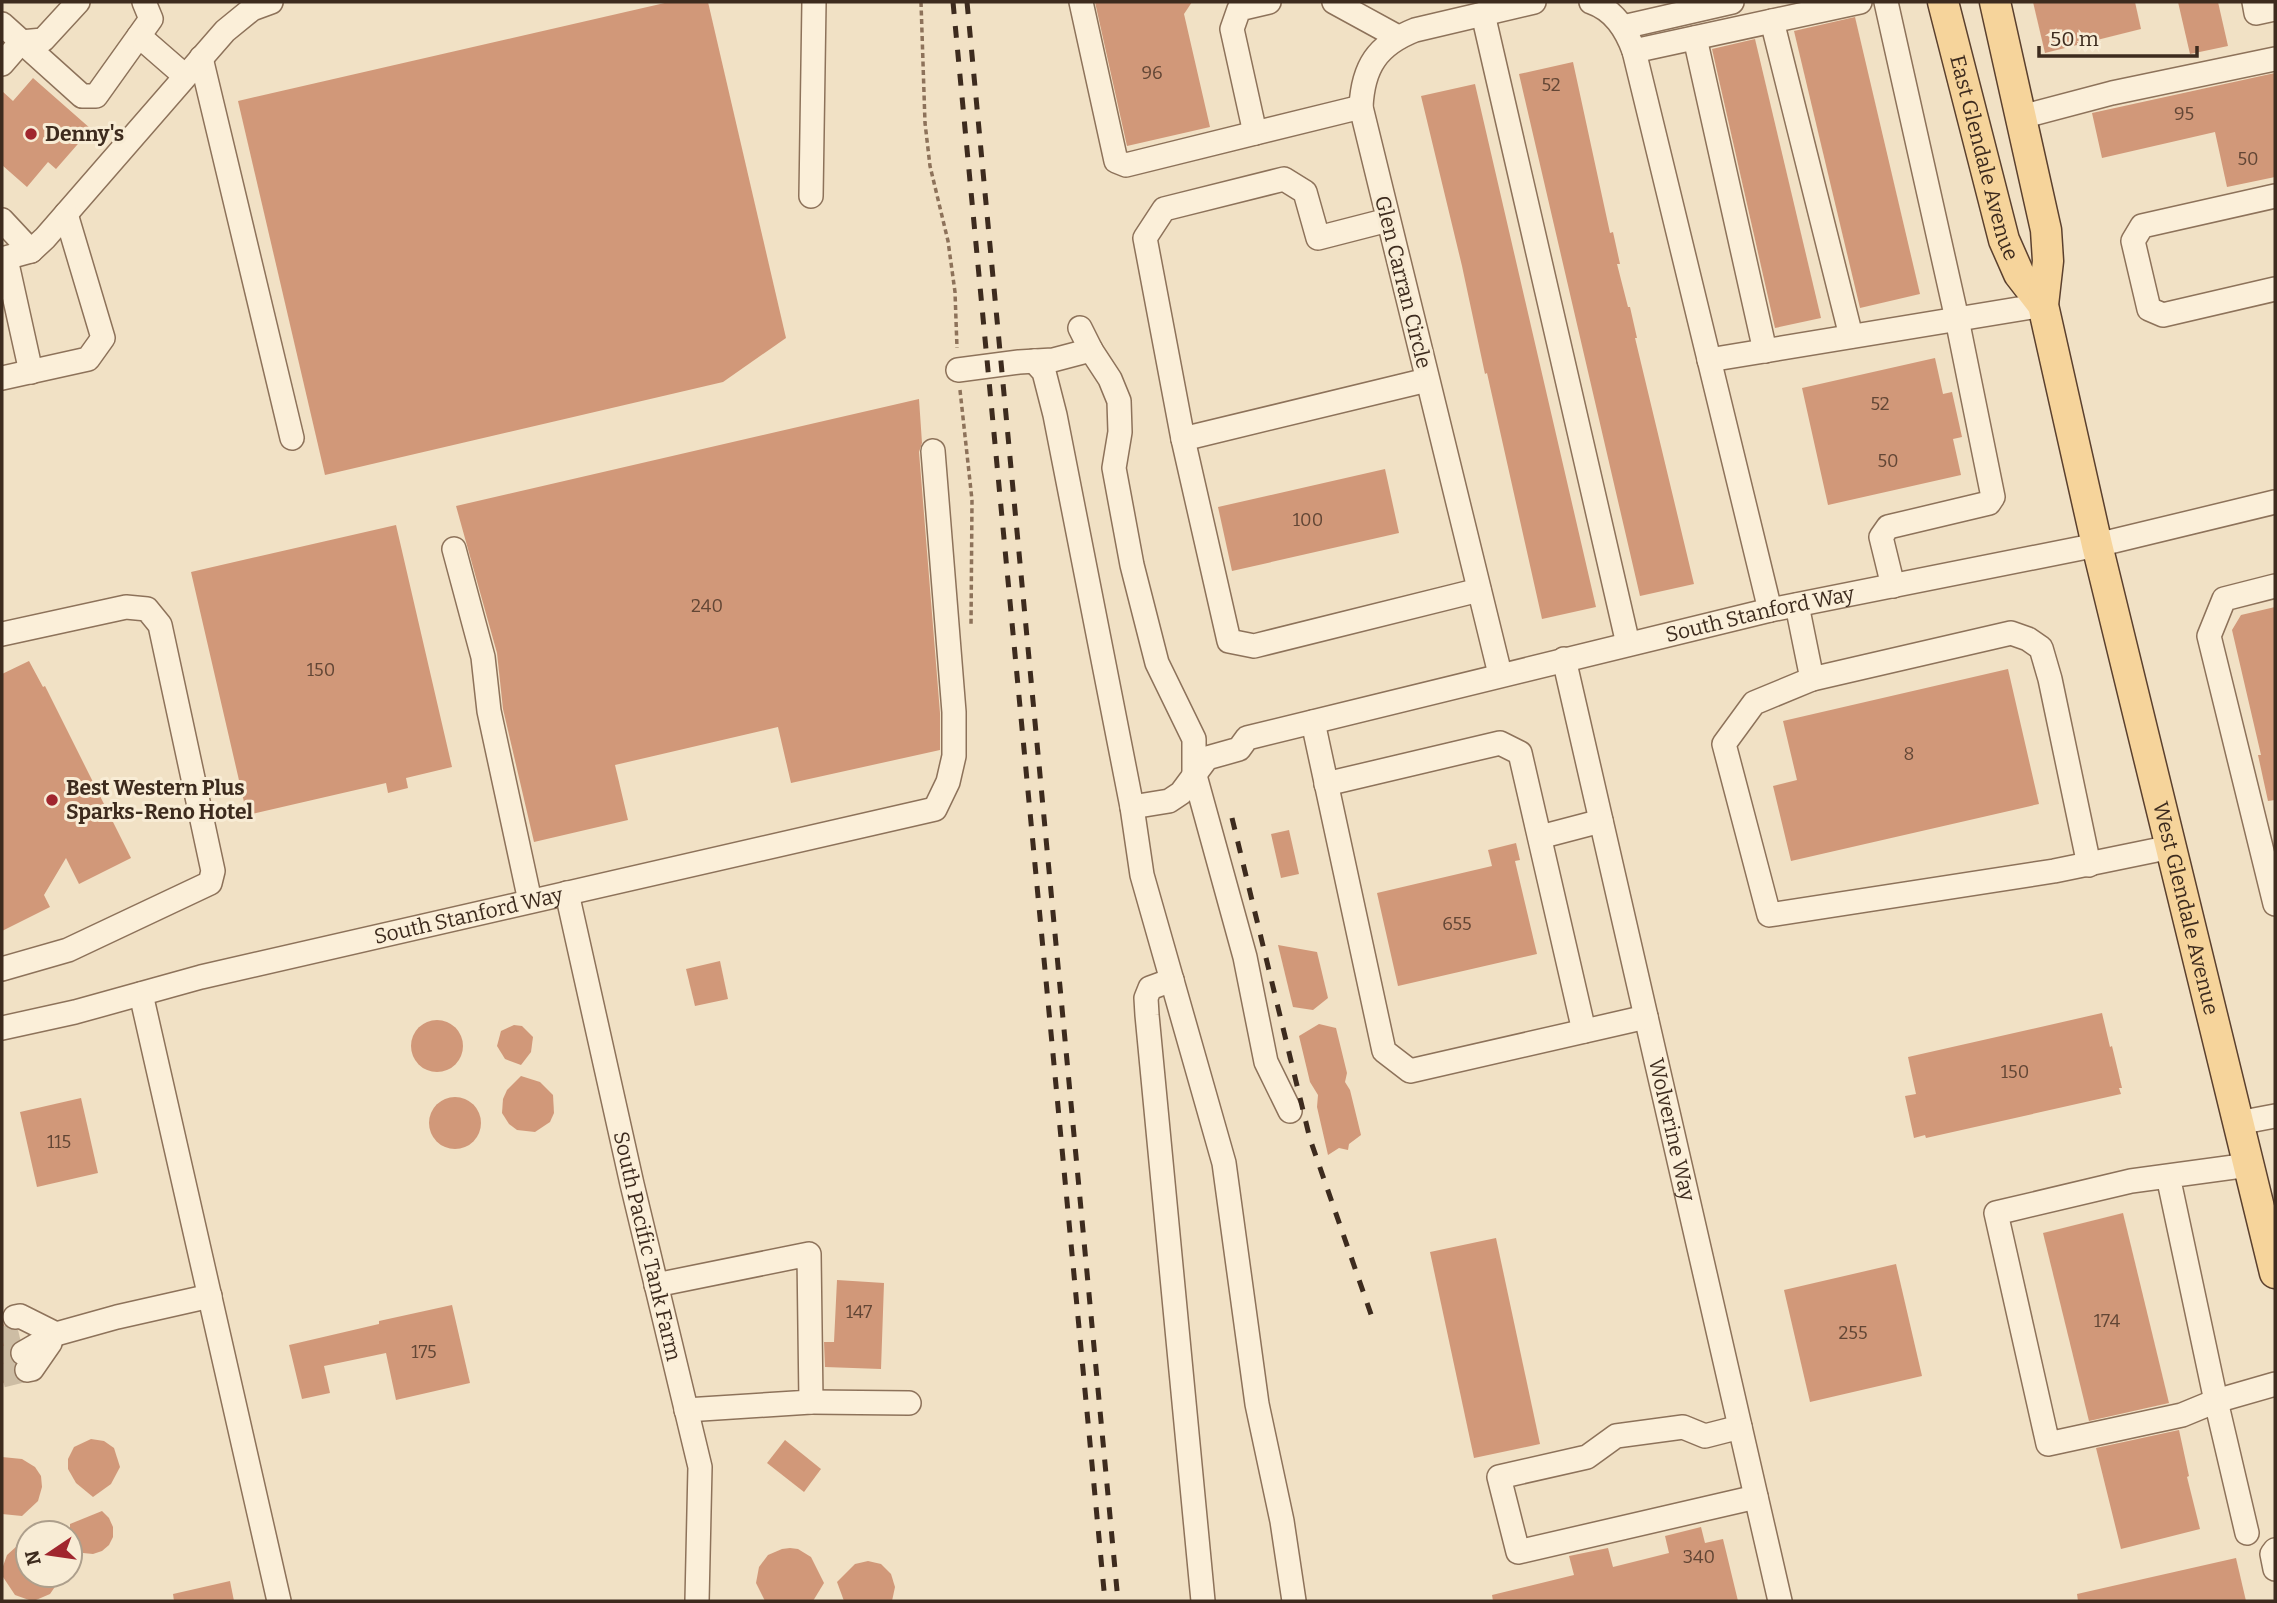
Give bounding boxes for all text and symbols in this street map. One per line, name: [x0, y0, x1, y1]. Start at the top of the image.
scale bar: [2039, 14, 2196, 58]
text: 50 m: [2050, 26, 2099, 52]
street label: East Glendale Avenue: [1944, 52, 2024, 264]
house number: 96: [1141, 62, 1163, 84]
house number: 52: [1541, 74, 1561, 96]
house number: 95: [2174, 103, 2194, 125]
place label: Denny's: [45, 121, 124, 147]
marker: Denny's: [23, 126, 39, 142]
house number: 50: [2237, 148, 2259, 170]
street label: Glen Carran Circle: [1369, 193, 1437, 371]
house number: 52: [1870, 393, 1890, 415]
house number: 50: [1877, 450, 1899, 472]
house number: 100: [1293, 509, 1323, 531]
street label: South Stanford Way: [1663, 580, 1857, 648]
house number: 240: [691, 595, 723, 617]
house number: 150: [307, 659, 335, 681]
house number: 8: [1904, 743, 1914, 765]
place label: Best Western Plus Sparks-Reno Hotel: [66, 775, 253, 825]
marker: Best Western Plus Sparks-Reno Hotel: [44, 792, 60, 808]
street label: West Glendale Avenue: [2147, 799, 2224, 1018]
street label: South Stanford Way: [372, 881, 566, 950]
house number: 655: [1442, 913, 1472, 935]
street label: Wolverine Way: [1643, 1056, 1701, 1205]
house number: 150: [2001, 1061, 2029, 1083]
street label: South Pacific Tank Farm: [608, 1129, 687, 1363]
house number: 115: [47, 1131, 71, 1153]
house number: 147: [846, 1301, 872, 1323]
house number: 174: [2094, 1310, 2121, 1332]
house number: 255: [1838, 1322, 1868, 1344]
house number: 175: [411, 1341, 437, 1363]
north arrow: [14, 1519, 84, 1589]
house number: 340: [1683, 1546, 1715, 1568]
text: N: [20, 1548, 46, 1567]

